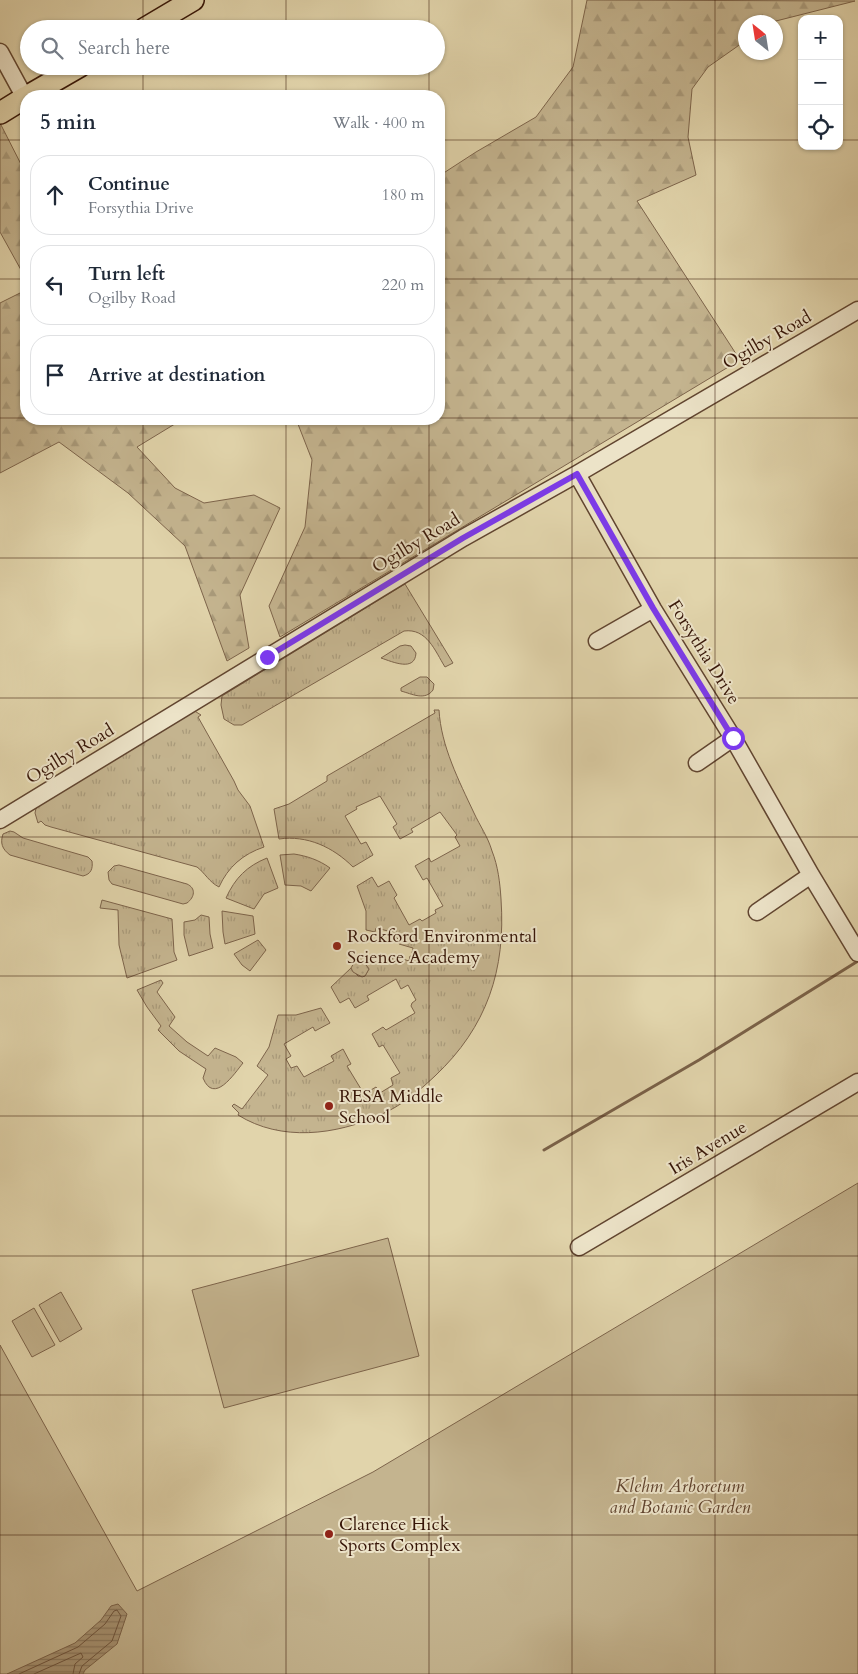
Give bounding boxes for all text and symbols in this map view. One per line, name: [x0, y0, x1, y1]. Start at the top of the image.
north arrow: [738, 15, 783, 60]
map controls: [798, 15, 843, 150]
button: +: [798, 15, 843, 60]
search box: [20, 20, 445, 75]
icon: search: [38, 34, 66, 62]
text: Search here: [78, 35, 170, 61]
button: −: [798, 60, 843, 105]
button: locate: [798, 105, 843, 150]
text: 5 min: [40, 108, 96, 137]
text: Walk · 400 m: [333, 112, 425, 134]
text: Continue: [88, 171, 170, 197]
icon: ahead: [41, 181, 69, 209]
text: 180 m: [382, 184, 424, 206]
text: Forsythia Drive: [88, 197, 194, 219]
text: Turn left: [88, 261, 165, 287]
icon: left: [41, 271, 69, 299]
text: 220 m: [382, 274, 424, 296]
text: Ogilby Road: [88, 287, 176, 309]
street label: Ogilby Road: [718, 304, 816, 376]
icon: arrive: [41, 361, 69, 389]
text: Arrive at destination: [88, 362, 265, 388]
street label: Ogilby Road: [367, 507, 465, 579]
street label: Forsythia Drive: [662, 595, 746, 709]
route end: [256, 646, 279, 669]
street label: Ogilby Road: [21, 718, 119, 790]
route start: [722, 727, 745, 750]
place label: Rockford Environmental Science Academy: [347, 924, 537, 970]
marker: Rockford Environmental Science Academy: [331, 940, 343, 952]
place label: RESA Middle School: [339, 1084, 443, 1130]
marker: RESA Middle School: [323, 1100, 335, 1112]
street label: Iris Avenue: [664, 1115, 752, 1181]
park label: Klehm Arboretum and Botanic Garden: [610, 1474, 751, 1520]
place label: Clarence Hick Sports Complex: [339, 1512, 460, 1558]
marker: Clarence Hick Sports Complex: [323, 1528, 335, 1540]

